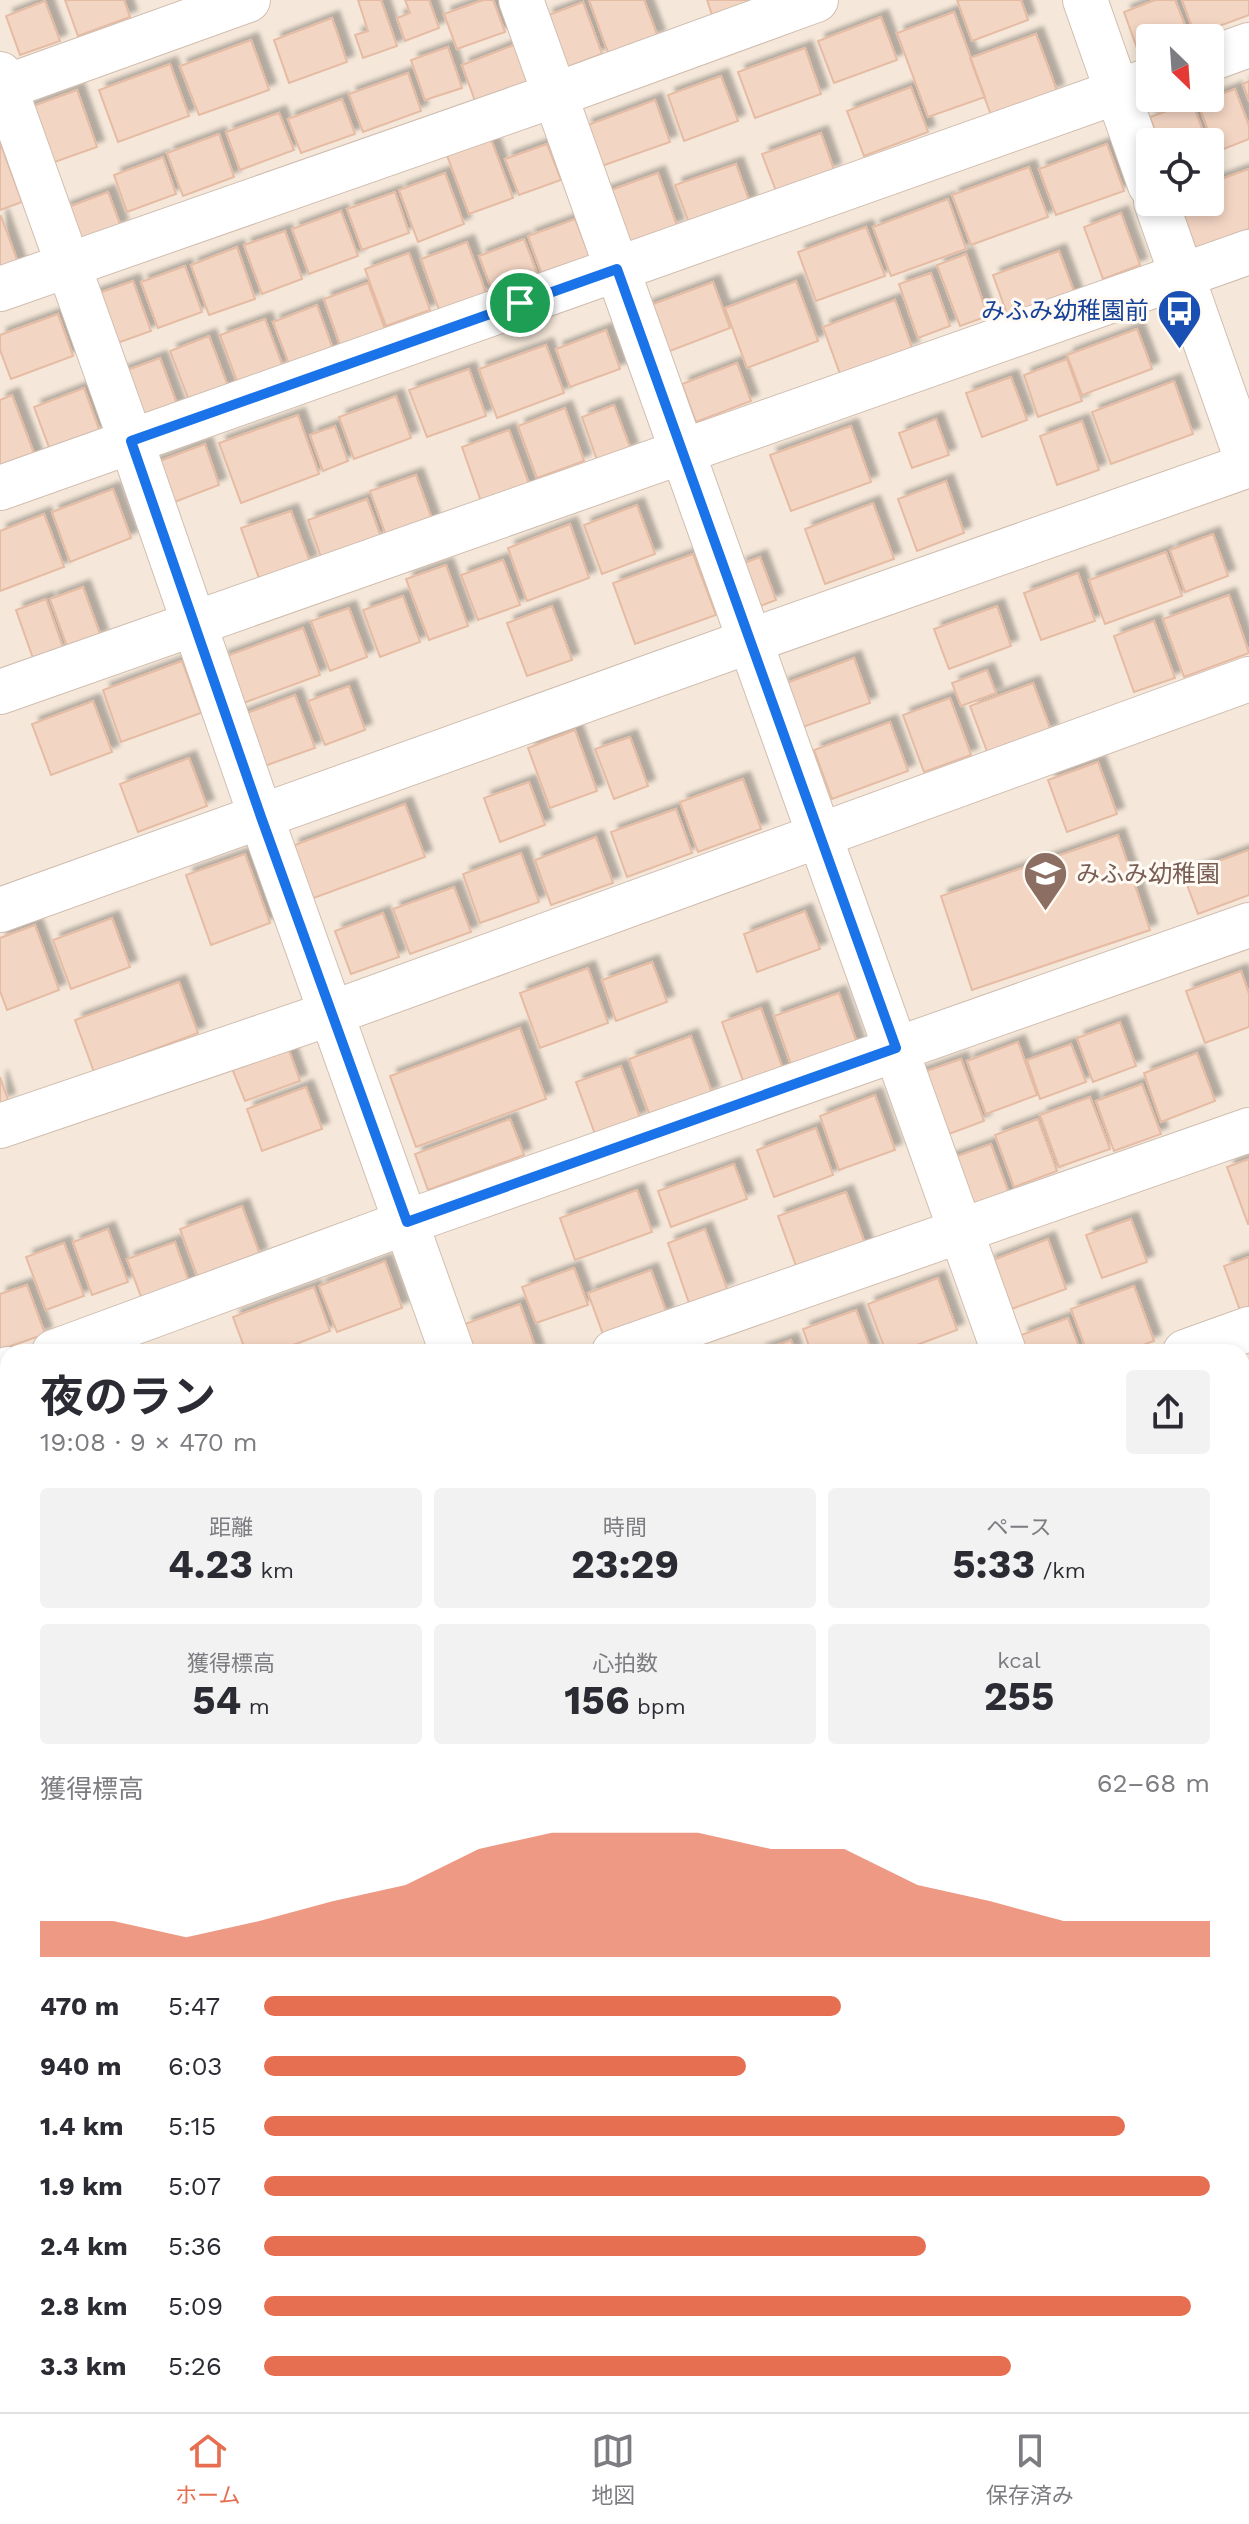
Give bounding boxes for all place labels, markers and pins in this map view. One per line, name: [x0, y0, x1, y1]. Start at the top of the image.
pin: [486, 269, 554, 337]
bus stop icon: みふみ幼稚園前: [1156, 287, 1204, 350]
place label: みふみ幼稚園前: [981, 297, 1149, 325]
school or university icon: みふみ幼稚園: [1021, 850, 1069, 913]
place label: みふみ幼稚園: [1076, 860, 1220, 888]

